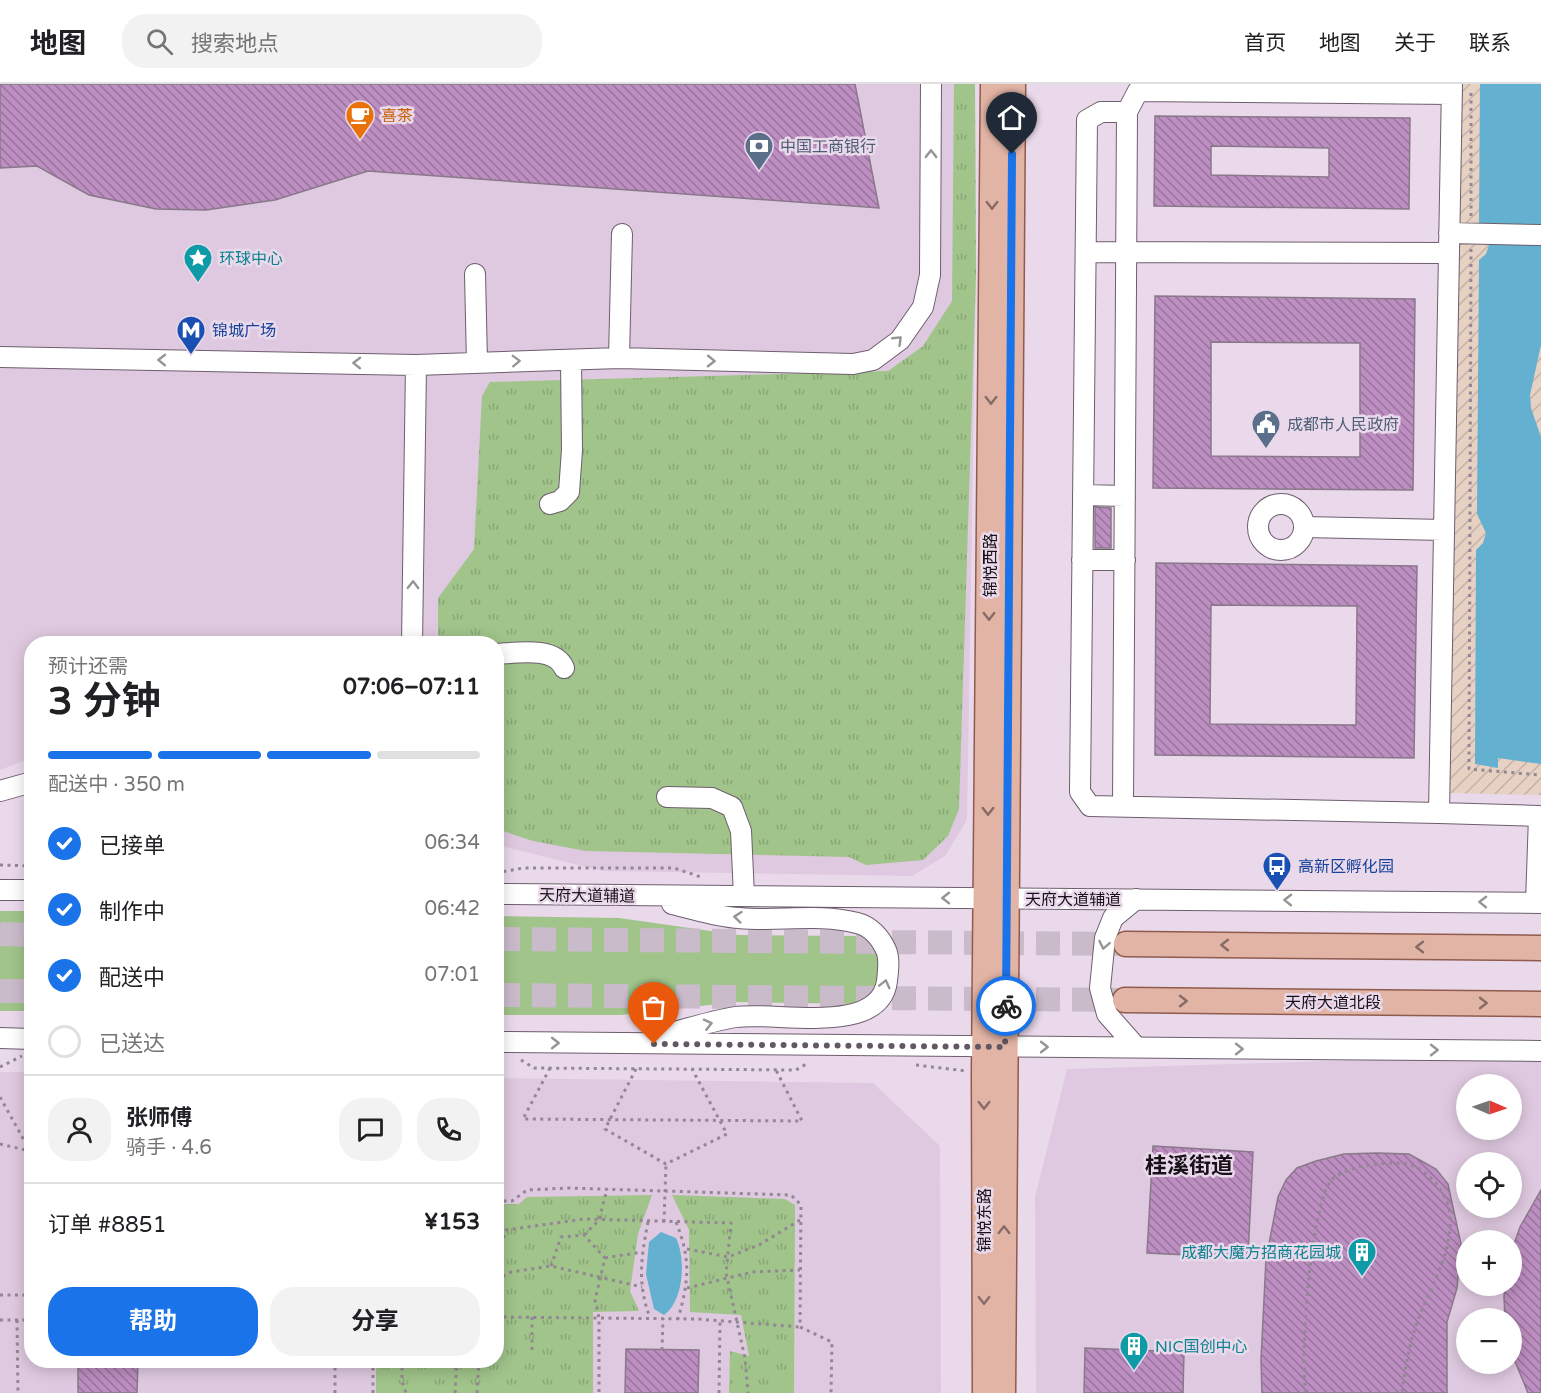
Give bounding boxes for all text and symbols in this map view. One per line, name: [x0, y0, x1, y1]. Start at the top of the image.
search box: [122, 14, 542, 68]
icon: search: [143, 25, 176, 58]
text: 地图: [30, 27, 86, 61]
text: 搜索地点: [191, 31, 279, 57]
text: 首页: [1244, 31, 1286, 56]
text: 地图: [1319, 31, 1361, 56]
text: 关于: [1394, 31, 1436, 56]
text: 联系: [1469, 31, 1511, 56]
pin: [986, 92, 1037, 154]
cafe icon: 喜茶: [344, 99, 376, 141]
icon: home: [995, 101, 1028, 134]
place label: 喜茶: [381, 106, 413, 126]
bank icon: 中国工商银行: [743, 130, 775, 172]
place label: 中国工商银行: [780, 137, 876, 157]
one-way arrow: [925, 150, 937, 159]
one-way arrow: [986, 201, 999, 210]
place icon: 环球中心: [182, 242, 214, 284]
place label: 环球中心: [219, 249, 283, 269]
metro station icon: 锦城广场: [175, 314, 207, 356]
place label: 锦城广场: [212, 321, 276, 341]
one-way arrow: [891, 336, 902, 347]
one-way arrow: [158, 353, 167, 366]
one-way arrow: [707, 354, 716, 367]
one-way arrow: [512, 355, 521, 368]
one-way arrow: [353, 357, 362, 370]
one-way arrow: [985, 396, 997, 405]
public building icon: 成都市人民政府: [1250, 408, 1282, 450]
place label: 成都市人民政府: [1287, 415, 1399, 435]
street label: 锦悦西路: [981, 533, 1001, 597]
one-way arrow: [407, 581, 419, 590]
one-way arrow: [983, 612, 995, 621]
text: 预计还需: [48, 655, 128, 679]
text: 07:06–07:11: [343, 674, 480, 700]
text: 3 分钟: [48, 678, 161, 725]
text: 配送中 · 350 m: [48, 773, 185, 797]
one-way arrow: [982, 807, 994, 816]
icon: check: [48, 827, 81, 860]
text: 06:34: [425, 831, 480, 855]
text: 已接单: [99, 833, 165, 859]
bus stop icon: 高新区孵化园: [1261, 850, 1293, 892]
place label: 高新区孵化园: [1298, 857, 1394, 877]
street label: 天府大道辅道: [539, 885, 635, 907]
street label: 天府大道辅道: [1025, 890, 1121, 910]
one-way arrow: [941, 891, 950, 904]
icon: check: [48, 893, 81, 926]
one-way arrow: [1283, 894, 1292, 907]
one-way arrow: [1478, 896, 1487, 908]
text: 06:42: [425, 897, 480, 921]
text: 制作中: [99, 899, 165, 925]
one-way arrow: [734, 912, 743, 924]
one-way arrow: [1220, 939, 1229, 951]
one-way arrow: [1098, 940, 1111, 950]
one-way arrow: [1415, 940, 1424, 953]
icon: check: [48, 959, 81, 992]
text: 07:01: [425, 963, 480, 987]
text: 配送中: [99, 965, 165, 991]
courier: [976, 976, 1036, 1036]
one-way arrow: [878, 979, 891, 989]
pin: [628, 982, 679, 1044]
icon: bike: [990, 990, 1023, 1023]
icon: bag: [637, 991, 670, 1024]
street label: 天府大道北段: [1285, 993, 1381, 1013]
one-way arrow: [1179, 994, 1188, 1007]
one-way arrow: [1479, 997, 1488, 1009]
one-way arrow: [702, 1019, 713, 1031]
text: 已送达: [99, 1031, 165, 1057]
one-way arrow: [550, 1037, 559, 1049]
one-way arrow: [1039, 1041, 1048, 1053]
one-way arrow: [1234, 1042, 1243, 1055]
one-way arrow: [1429, 1044, 1438, 1056]
north arrow: [1456, 1074, 1522, 1140]
map controls: [1456, 1074, 1522, 1374]
button: person: [48, 1098, 111, 1161]
button: chat: [339, 1098, 402, 1161]
button: phone: [417, 1098, 480, 1161]
one-way arrow: [978, 1101, 990, 1110]
text: 张师傅: [126, 1105, 192, 1131]
text: 骑手 · 4.6: [126, 1136, 212, 1160]
button: locate: [1456, 1152, 1522, 1218]
district label: 桂溪街道: [1145, 1153, 1233, 1179]
street label: 锦悦东路: [975, 1188, 995, 1252]
text: ¥153: [424, 1209, 480, 1235]
text: 订单 #8851: [48, 1212, 166, 1238]
one-way arrow: [998, 1225, 1010, 1234]
button: +: [1456, 1230, 1522, 1296]
building icon: 成都大魔方招商花园城: [1346, 1236, 1378, 1278]
place label: 成都大魔方招商花园城: [1181, 1243, 1341, 1263]
button: 帮助: [48, 1287, 258, 1356]
button: 分享: [270, 1287, 480, 1356]
one-way arrow: [978, 1296, 991, 1305]
button: −: [1456, 1308, 1522, 1374]
building icon: NIC国创中心: [1118, 1330, 1150, 1372]
place label: NIC国创中心: [1155, 1337, 1248, 1357]

